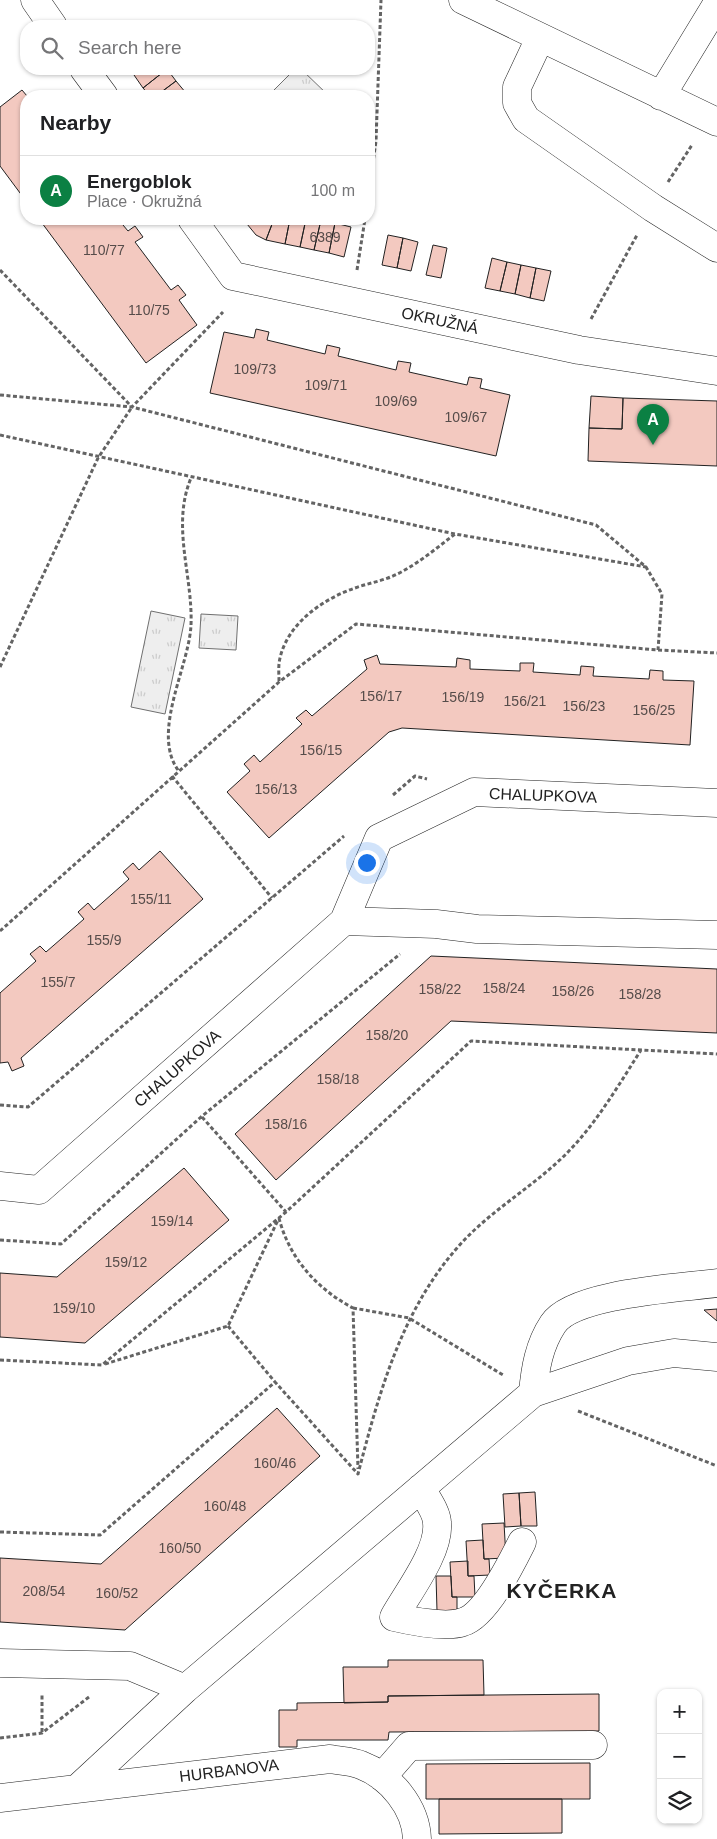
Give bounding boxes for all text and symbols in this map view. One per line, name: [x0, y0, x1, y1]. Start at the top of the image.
search box: [20, 20, 375, 75]
icon: search: [38, 34, 66, 62]
text: Search here: [78, 37, 182, 58]
text: Nearby: [40, 111, 111, 134]
text: Energoblok: [87, 171, 192, 192]
text: A: [50, 182, 62, 199]
text: 100 m: [311, 182, 355, 199]
text: Place · Okružná: [87, 193, 202, 210]
house number: 6389: [309, 229, 341, 245]
house number: 110/77: [83, 242, 125, 258]
house number: 110/75: [128, 302, 170, 318]
street label: OKRUŽNÁ: [400, 303, 480, 337]
house number: 109/73: [234, 361, 277, 377]
house number: 109/71: [305, 377, 348, 393]
house number: 109/69: [375, 393, 418, 409]
pin: A: [637, 404, 669, 445]
house number: 109/67: [445, 409, 488, 425]
house number: 156/17: [360, 688, 403, 704]
house number: 156/19: [442, 689, 485, 705]
house number: 156/21: [504, 693, 547, 709]
house number: 156/23: [563, 698, 606, 714]
house number: 156/25: [633, 702, 676, 718]
house number: 156/15: [300, 742, 343, 758]
house number: 156/13: [255, 781, 298, 797]
street label: CHALUPKOVA: [489, 785, 598, 806]
your location: [354, 850, 380, 876]
house number: 155/11: [130, 891, 172, 907]
house number: 155/9: [86, 932, 122, 948]
house number: 155/7: [40, 974, 76, 990]
house number: 158/24: [483, 980, 526, 996]
house number: 158/22: [419, 981, 462, 997]
house number: 158/26: [552, 983, 595, 999]
house number: 158/28: [619, 986, 662, 1002]
street label: CHALUPKOVA: [131, 1026, 224, 1110]
house number: 158/20: [366, 1027, 409, 1043]
house number: 158/18: [317, 1071, 360, 1087]
house number: 158/16: [265, 1116, 308, 1132]
house number: 159/14: [151, 1213, 194, 1229]
house number: 159/12: [105, 1254, 148, 1270]
house number: 159/10: [53, 1300, 96, 1316]
house number: 160/46: [254, 1455, 297, 1471]
house number: 160/48: [204, 1498, 247, 1514]
house number: 160/50: [159, 1540, 202, 1556]
district label: KYČERKA: [507, 1579, 617, 1602]
house number: 208/54: [23, 1583, 66, 1599]
house number: 160/52: [96, 1585, 139, 1601]
map controls: [657, 1689, 702, 1824]
button: +: [657, 1689, 702, 1734]
button: −: [657, 1734, 702, 1779]
street label: HURBANOVA: [178, 1756, 280, 1785]
button: layers: [657, 1779, 702, 1824]

